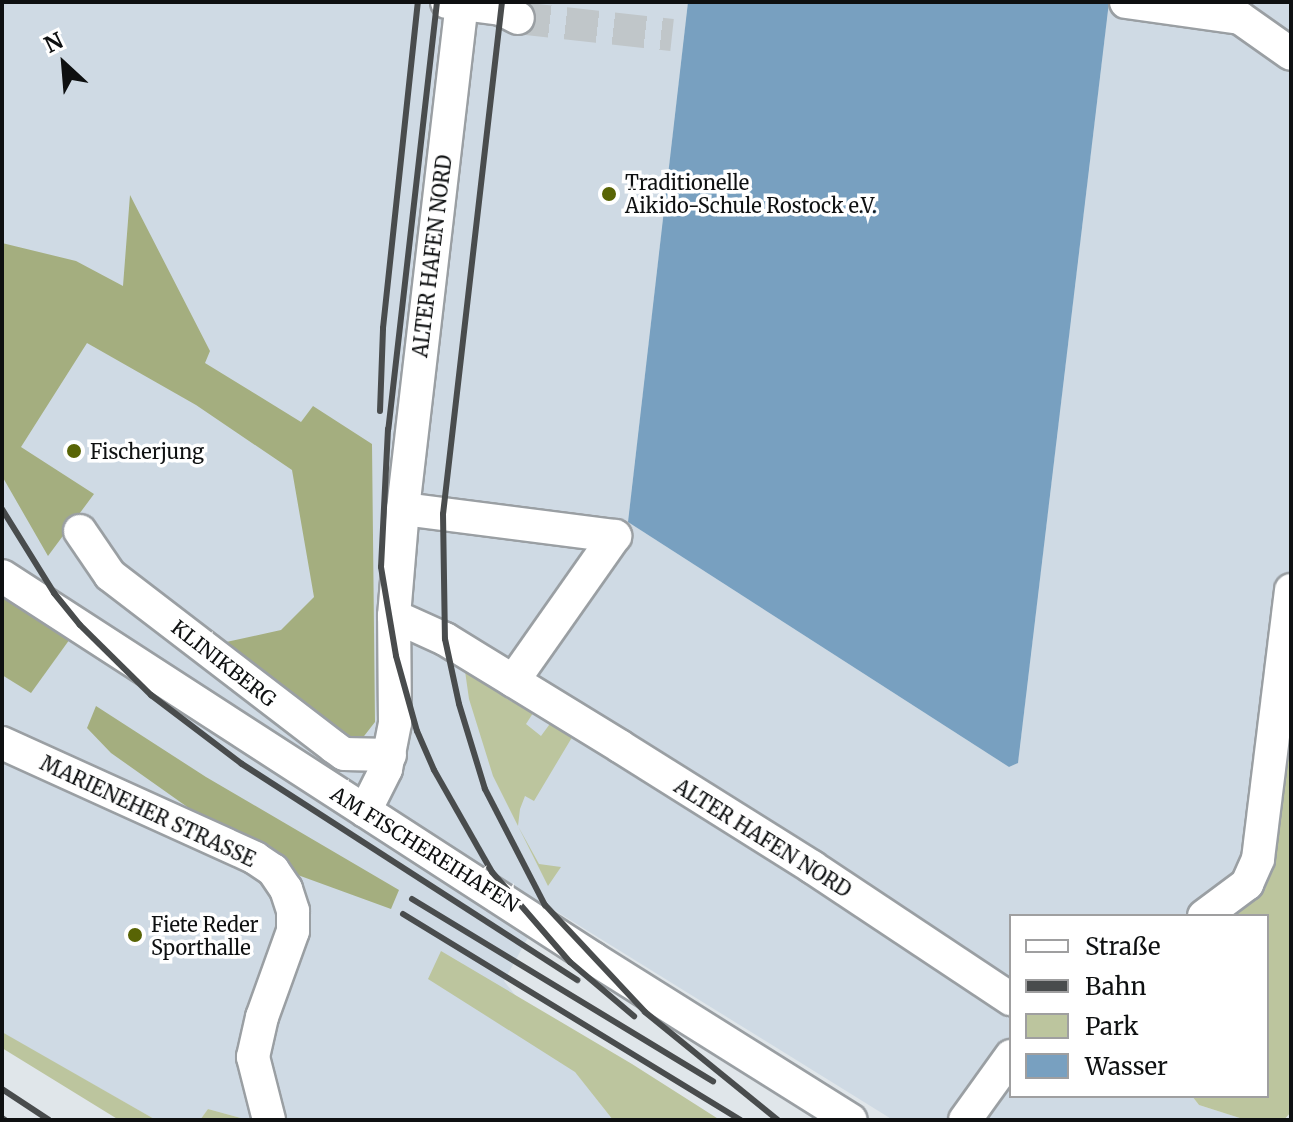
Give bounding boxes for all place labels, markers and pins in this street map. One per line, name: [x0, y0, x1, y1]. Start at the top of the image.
place label: Traditionelle Aikido-Schule Rostock e.V.: [625, 170, 877, 217]
marker: Traditionelle Aikido-Schule Rostock e.V.: [600, 185, 618, 203]
place label: Fischerjung: [90, 439, 204, 463]
marker: Fischerjung: [65, 442, 83, 460]
place label: Fiete Reder Sporthalle: [151, 912, 259, 959]
marker: Fiete Reder Sporthalle: [126, 926, 144, 944]

